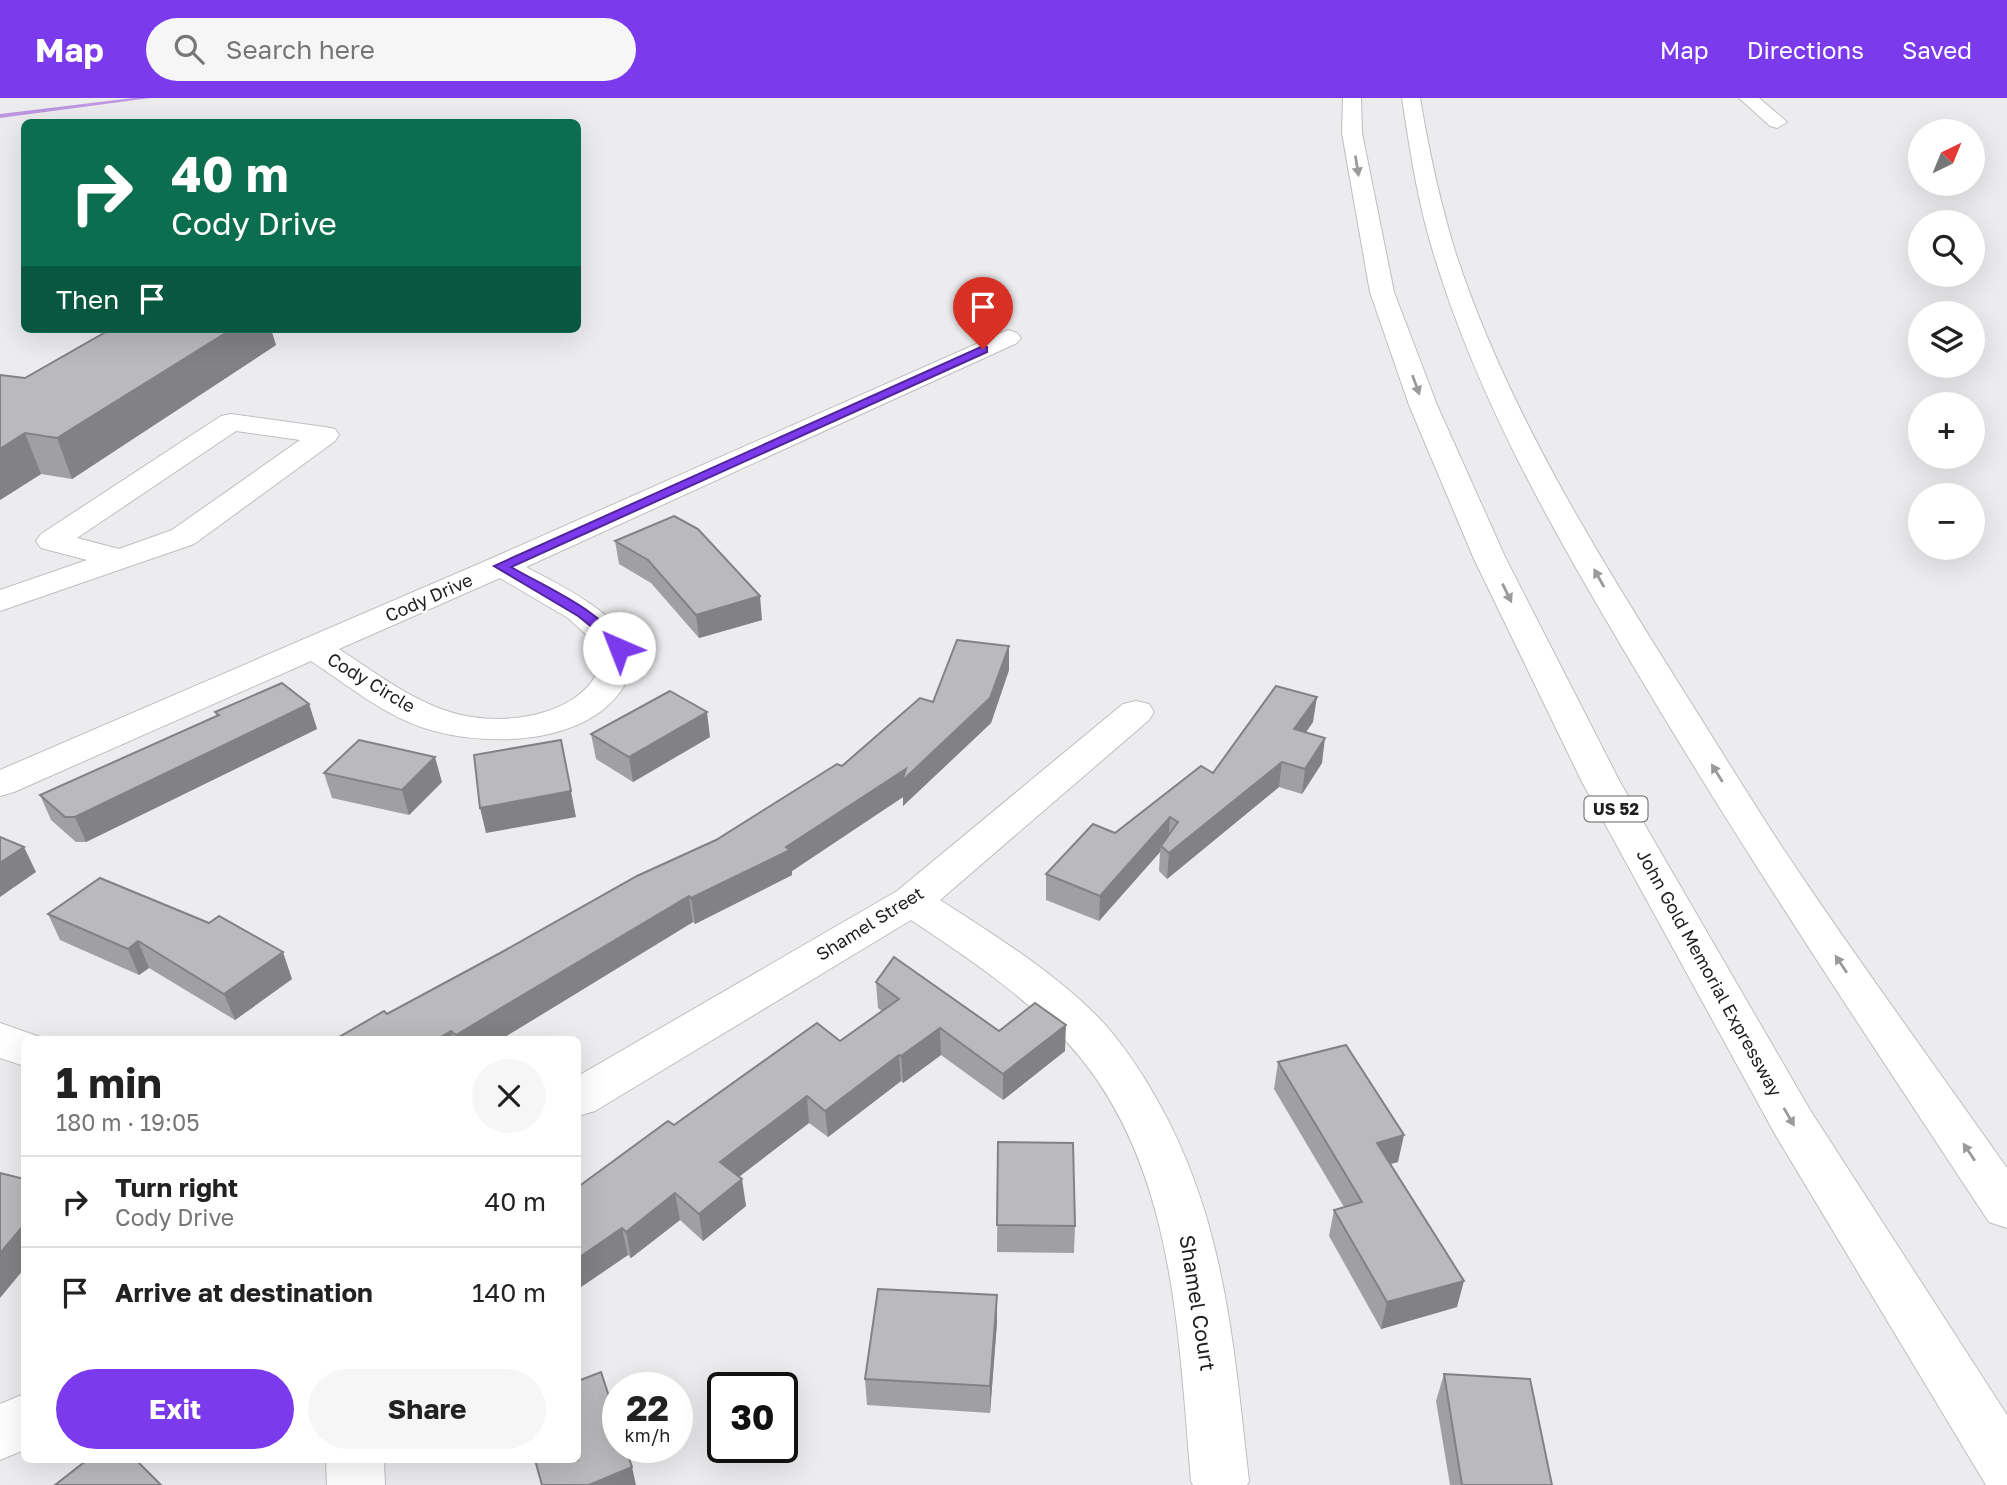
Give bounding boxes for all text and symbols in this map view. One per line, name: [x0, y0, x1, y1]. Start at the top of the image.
search box: [146, 18, 636, 81]
text: Map: [35, 30, 104, 69]
icon: search: [170, 30, 208, 68]
text: Search here: [226, 34, 375, 65]
text: Map: [1660, 35, 1709, 64]
text: Directions: [1747, 35, 1864, 64]
text: Saved: [1902, 35, 1972, 64]
north arrow: [1908, 119, 1984, 196]
map controls: [1908, 119, 1985, 560]
text: 40 m: [171, 144, 289, 203]
icon: right: [56, 147, 147, 238]
one-way arrow: [1352, 155, 1363, 177]
text: Cody Drive: [171, 204, 337, 242]
button: search: [1908, 210, 1985, 287]
pin: [953, 277, 1013, 349]
icon: arrive: [133, 280, 171, 318]
text: Then: [56, 284, 119, 315]
icon: arrive: [964, 288, 1002, 326]
button: layers: [1908, 301, 1985, 378]
one-way arrow: [1411, 374, 1422, 395]
button: +: [1908, 392, 1985, 469]
button: −: [1908, 483, 1985, 560]
street label: Cody Drive: [382, 568, 476, 626]
one-way arrow: [1593, 569, 1605, 588]
one-way arrow: [1501, 583, 1512, 603]
position arrow: [582, 611, 656, 685]
street label: Cody Circle: [324, 647, 419, 717]
one-way arrow: [1710, 763, 1723, 782]
road number: US 52: [1584, 796, 1648, 822]
street label: John Gold Memorial Expressway: [1633, 845, 1787, 1100]
street label: Shamel Street: [812, 881, 927, 965]
one-way arrow: [1835, 954, 1848, 973]
text: 1 min: [56, 1057, 162, 1107]
button: close: [472, 1059, 546, 1133]
one-way arrow: [1783, 1107, 1795, 1126]
text: 180 m · 19:05: [56, 1108, 200, 1136]
one-way arrow: [1962, 1143, 1976, 1161]
text: Turn right: [115, 1172, 238, 1203]
icon: right: [56, 1183, 94, 1221]
text: 40 m: [485, 1186, 546, 1217]
text: Cody Drive: [115, 1203, 234, 1231]
street label: Shamel Court: [1174, 1233, 1222, 1373]
icon: arrive: [56, 1274, 94, 1312]
text: Arrive at destination: [115, 1277, 373, 1308]
text: 140 m: [472, 1277, 546, 1308]
button: Exit: [56, 1369, 294, 1449]
button: Share: [308, 1369, 546, 1449]
speed limit sign: 30: [707, 1372, 798, 1463]
text: 22: [626, 1387, 669, 1429]
text: km/h: [625, 1424, 670, 1446]

